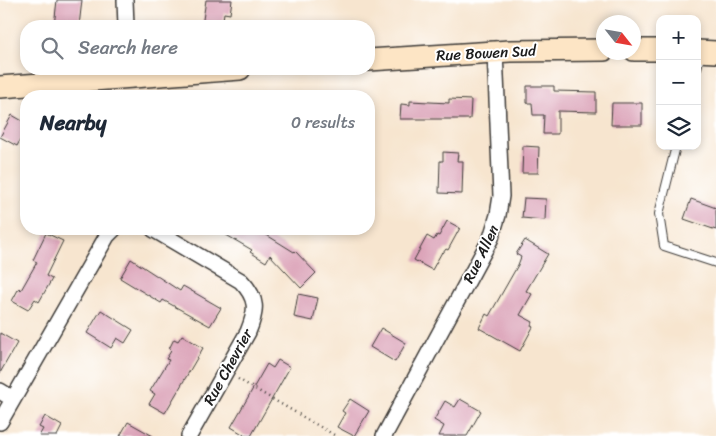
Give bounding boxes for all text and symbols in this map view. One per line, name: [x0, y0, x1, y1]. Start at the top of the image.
north arrow: [596, 15, 641, 60]
map controls: [656, 15, 701, 150]
button: +: [656, 15, 701, 60]
search box: [20, 20, 375, 75]
text: Search here: [78, 31, 178, 64]
icon: search: [38, 34, 66, 62]
street label: Rue Bowen Sud: [435, 37, 538, 69]
button: −: [656, 60, 701, 105]
text: Nearby: [40, 104, 106, 142]
button: layers: [656, 105, 701, 150]
text: 0 results: [291, 108, 355, 137]
street label: Rue Allen: [456, 220, 506, 288]
street label: Rue Chevrier: [196, 323, 260, 410]

